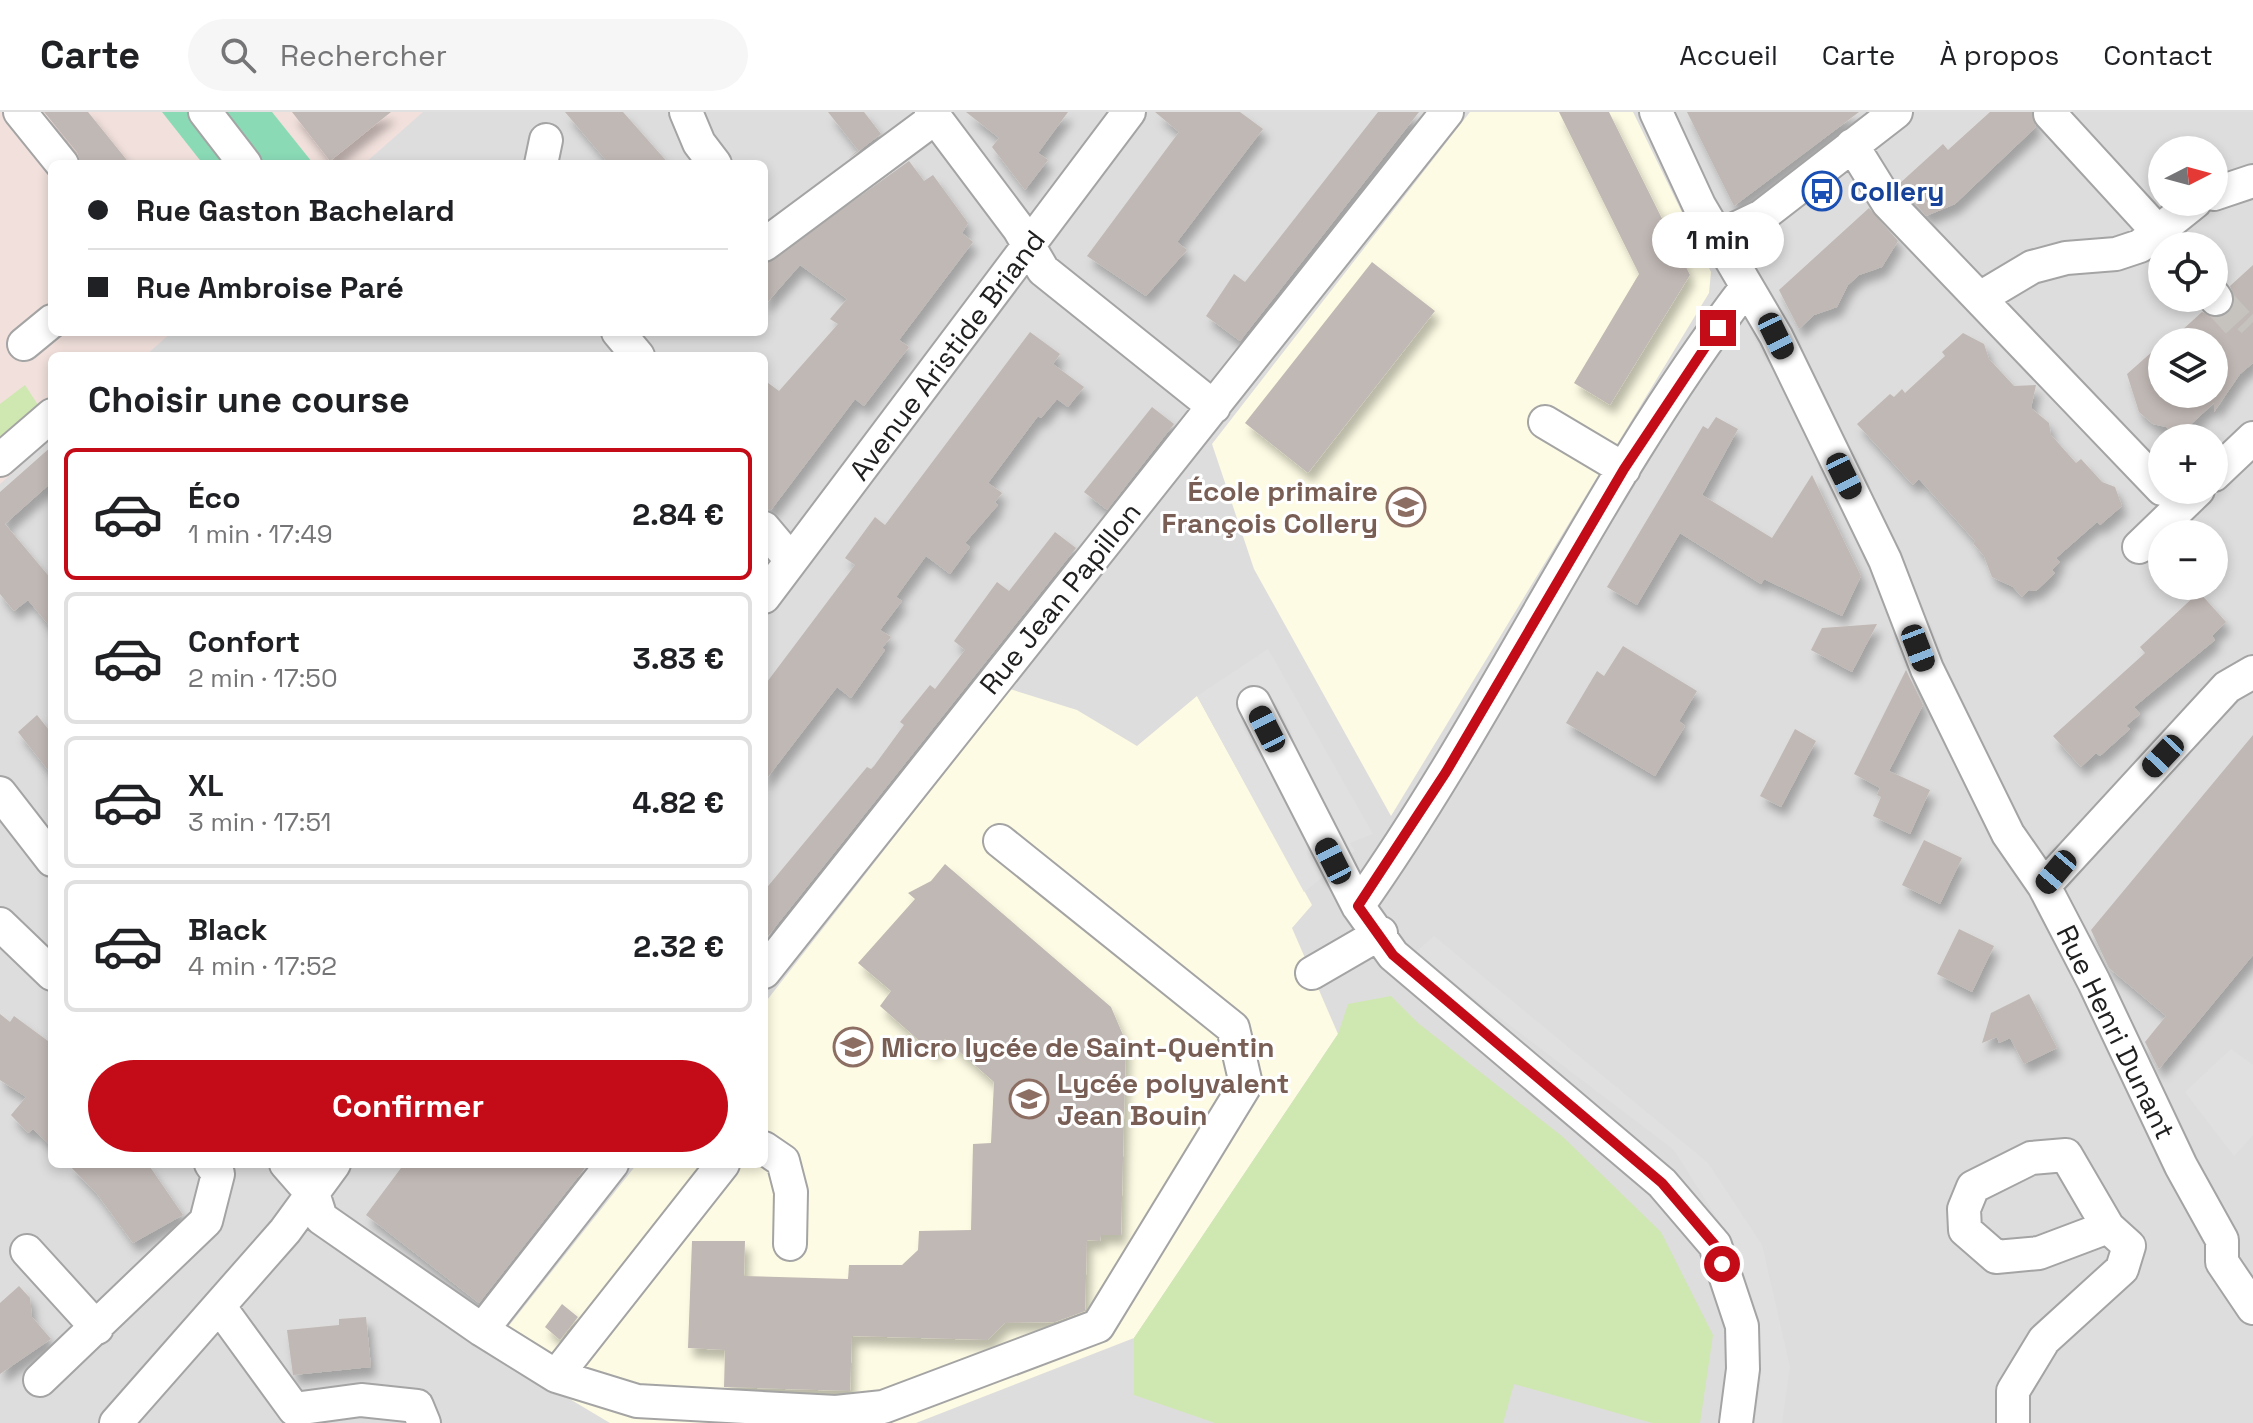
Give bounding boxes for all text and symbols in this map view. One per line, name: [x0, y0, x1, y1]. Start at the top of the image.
search box: [188, 19, 748, 91]
text: Carte: [40, 31, 140, 79]
icon: search: [216, 33, 260, 77]
text: Rechercher: [280, 36, 447, 75]
text: Accueil: [1679, 37, 1778, 73]
text: Carte: [1822, 37, 1895, 73]
text: À propos: [1939, 37, 2059, 73]
text: Contact: [2103, 37, 2213, 73]
north arrow: [2148, 136, 2228, 216]
map controls: [2148, 136, 2228, 600]
bus stop icon: Collery: [1801, 170, 1843, 212]
place label: Collery: [1850, 173, 1945, 209]
text: Rue Gaston Bachelard: [136, 191, 455, 230]
callout: 1 min: [1652, 212, 1784, 268]
street label: Avenue Aristide Briand: [841, 223, 1053, 487]
text: 1 min: [1686, 223, 1750, 257]
button: locate: [2148, 232, 2228, 312]
text: Rue Ambroise Paré: [136, 268, 404, 307]
car: [1755, 309, 1797, 363]
route end: [1700, 310, 1736, 346]
button: layers: [2148, 328, 2228, 408]
text: Choisir une course: [88, 377, 410, 423]
button: +: [2148, 424, 2228, 504]
car: [1823, 449, 1865, 503]
place label: École primaire François Collery: [1162, 473, 1378, 541]
icon: car: [92, 478, 164, 550]
text: Éco: [188, 478, 241, 517]
school or university icon: École primaire François Collery: [1385, 486, 1427, 528]
text: 2.84 €: [632, 495, 724, 534]
street label: Rue Jean Papillon: [971, 495, 1149, 701]
text: 1 min · 17:49: [188, 517, 333, 551]
button: −: [2148, 520, 2228, 600]
car: [1898, 621, 1938, 675]
icon: car: [92, 622, 164, 694]
text: Confort: [188, 622, 300, 661]
text: 3.83 €: [633, 639, 724, 678]
text: 2 min · 17:50: [188, 661, 338, 695]
car: [1245, 702, 1289, 756]
car: [2138, 730, 2188, 782]
icon: car: [92, 766, 164, 838]
text: XL: [188, 766, 224, 805]
text: 4.82 €: [632, 783, 724, 822]
text: 3 min · 17:51: [188, 805, 331, 839]
car: [1311, 834, 1355, 888]
car: [2031, 846, 2081, 898]
icon: car: [92, 910, 164, 982]
text: Black: [188, 910, 267, 949]
street label: Rue Henri Dunant: [2049, 919, 2183, 1145]
text: 2.32 €: [633, 927, 724, 966]
text: 4 min · 17:52: [188, 949, 337, 983]
school or university icon: Micro lycée de Saint-Quentin: [832, 1026, 874, 1068]
place label: Micro lycée de Saint-Quentin: [881, 1029, 1274, 1065]
button: Confirmer: [88, 1060, 728, 1152]
place label: Lycée polyvalent Jean Bouin: [1057, 1065, 1289, 1133]
school or university icon: Lycée polyvalent Jean Bouin: [1008, 1078, 1050, 1120]
route start: [1704, 1246, 1740, 1282]

